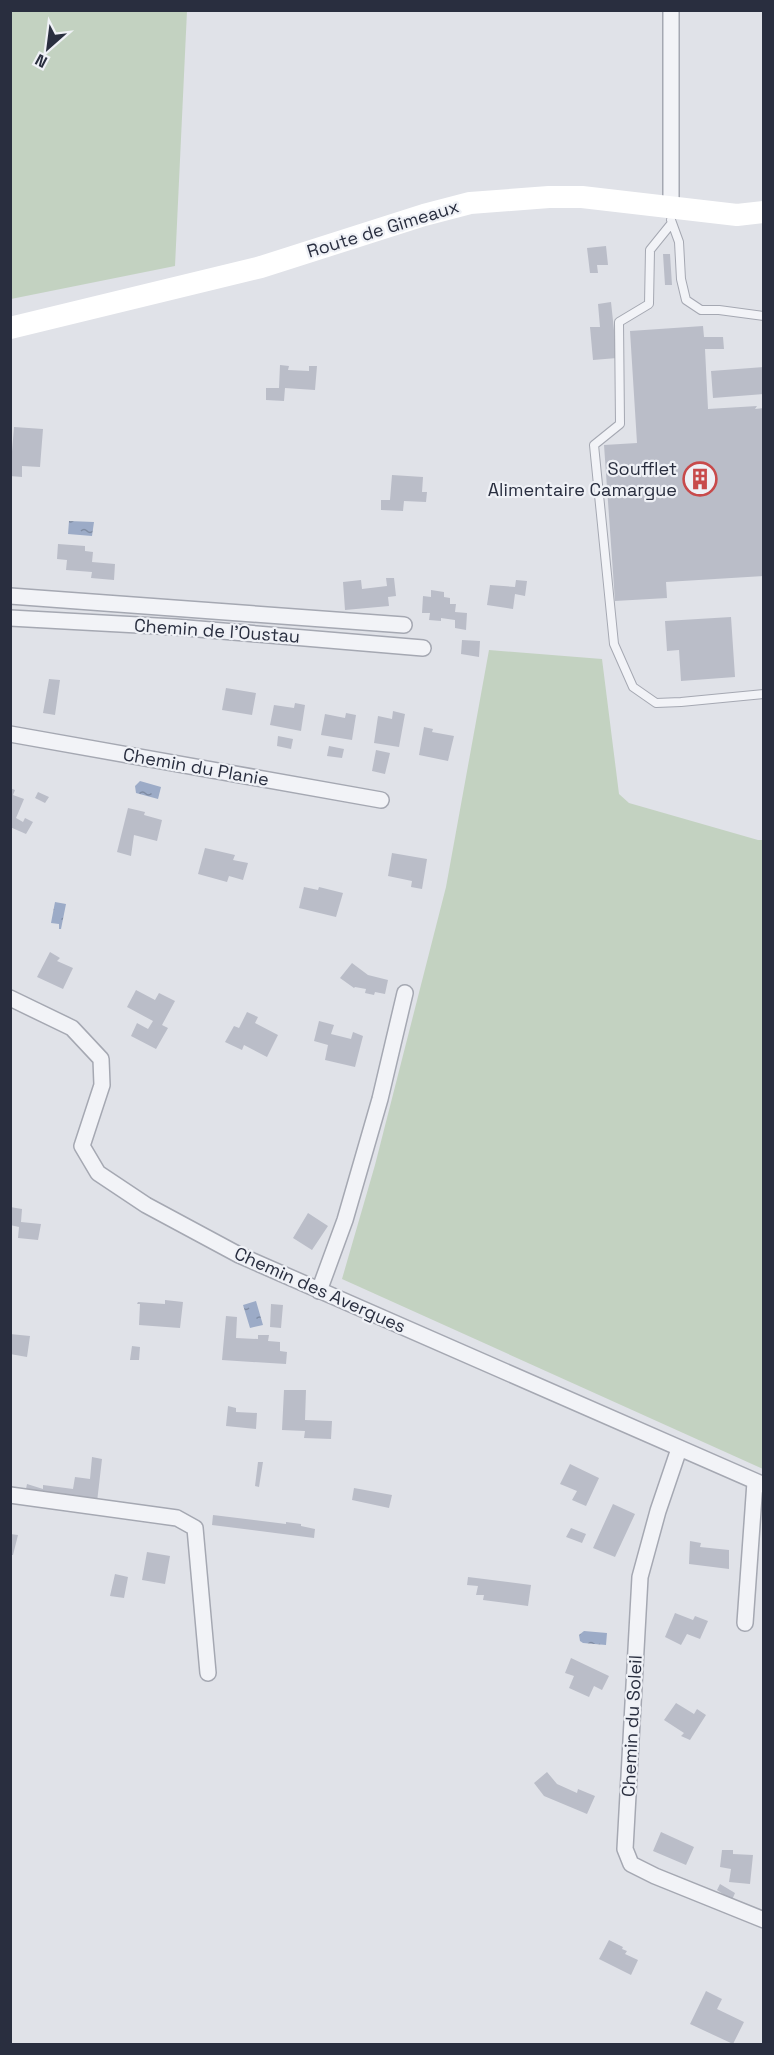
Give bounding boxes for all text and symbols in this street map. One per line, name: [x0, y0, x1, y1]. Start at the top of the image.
north arrow: [18, 18, 78, 78]
text: N: [32, 49, 51, 73]
street label: Route de Gimeaux: [304, 194, 462, 263]
place label: Soufflet Alimentaire Camargue: [488, 457, 677, 501]
building icon: Soufflet Alimentaire Camargue: [682, 461, 718, 497]
street label: Chemin de l'Oustau: [133, 613, 301, 648]
street label: Chemin du Planie: [121, 742, 271, 791]
street label: Chemin des Avergues: [231, 1241, 409, 1338]
street label: Chemin du Soleil: [616, 1654, 647, 1798]

